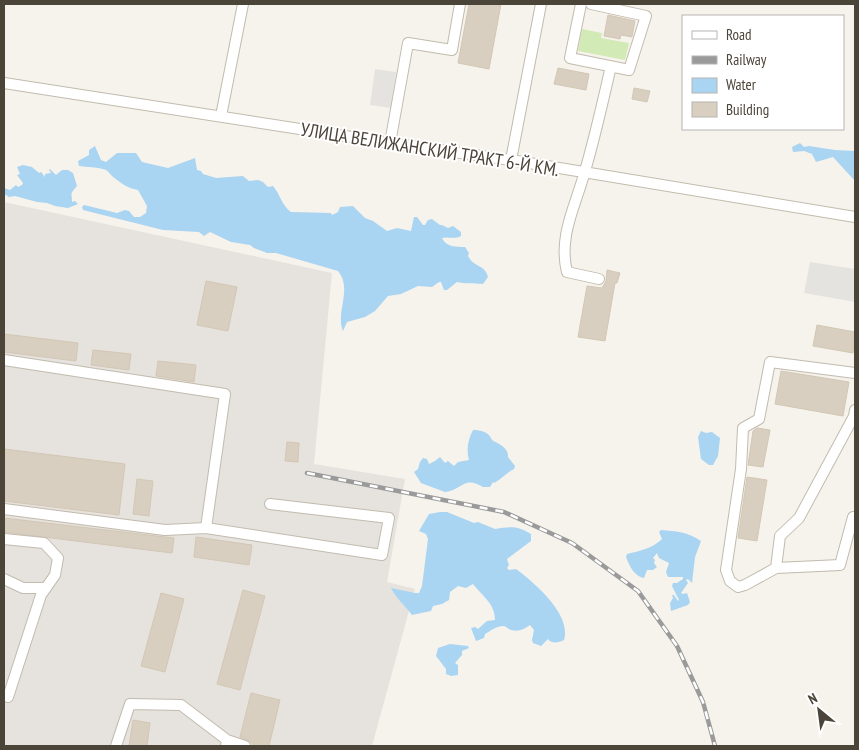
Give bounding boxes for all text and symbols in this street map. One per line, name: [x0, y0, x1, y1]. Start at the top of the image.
legend: [682, 15, 844, 130]
text: Road: [726, 25, 752, 44]
text: Railway: [726, 50, 767, 69]
text: Water: [726, 75, 757, 94]
text: Building: [726, 100, 769, 119]
street label: УЛИЦА ВЕЛИЖАНСКИЙ ТРАКТ 6-Й КМ.: [299, 117, 561, 181]
north arrow: [794, 685, 844, 735]
text: N: [805, 689, 820, 708]

